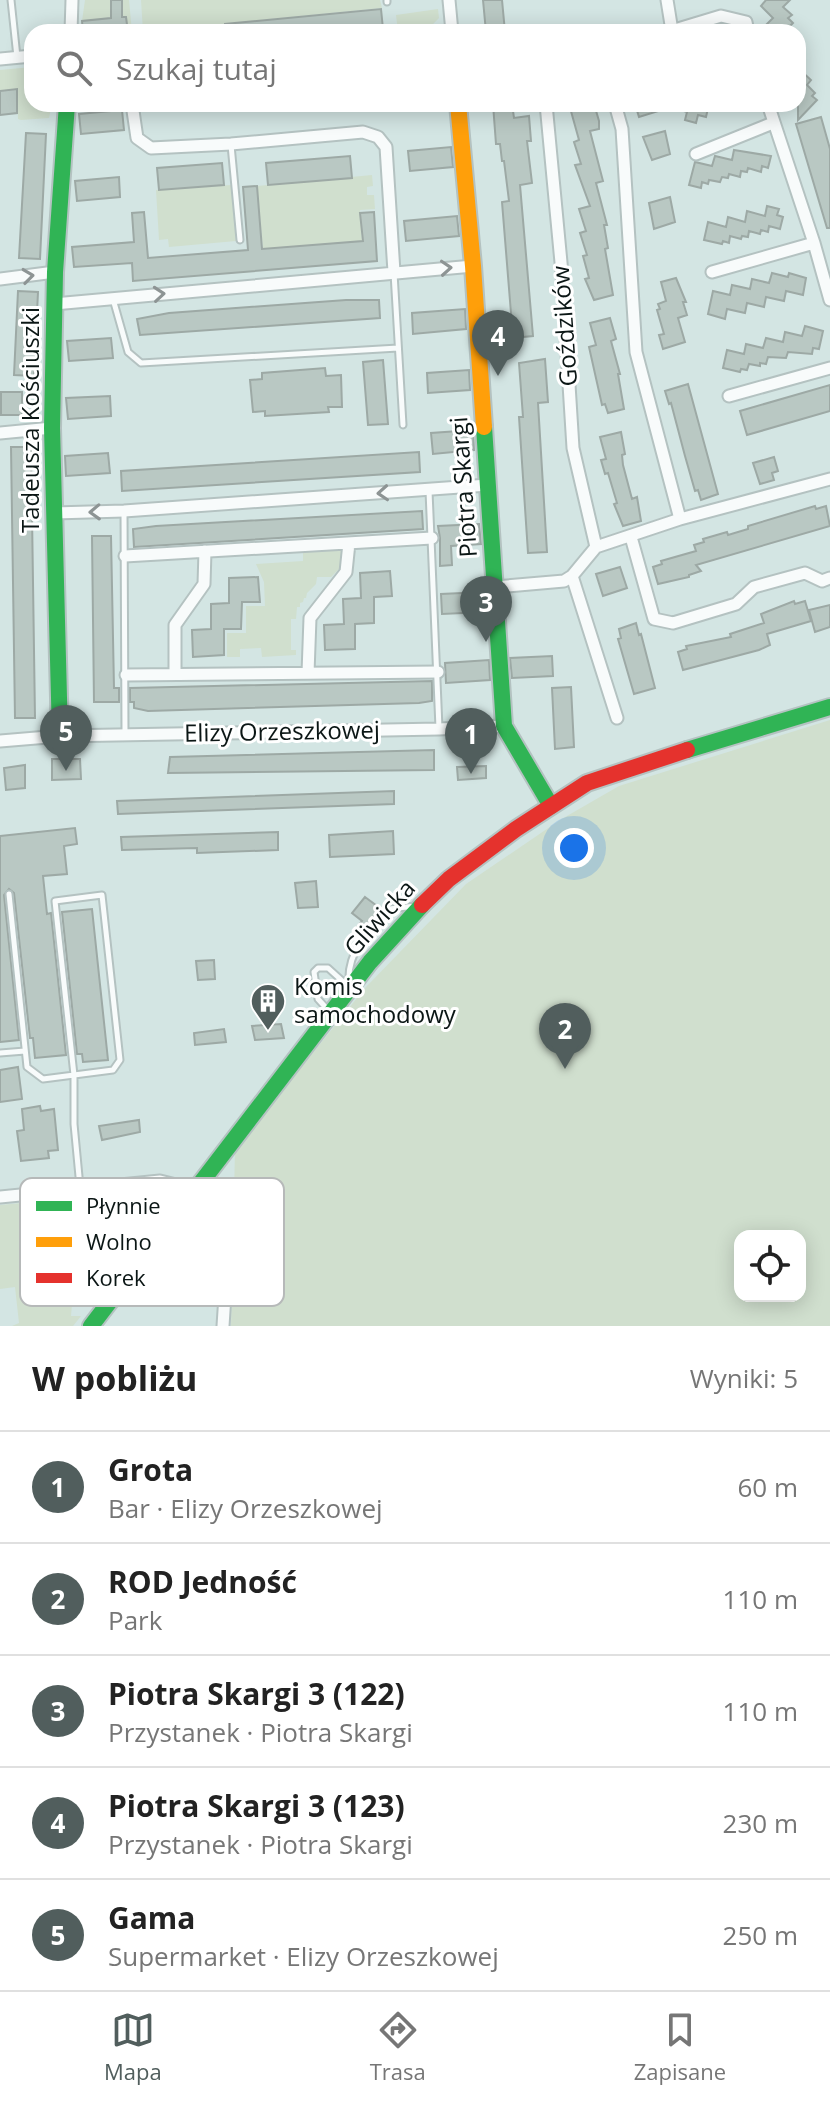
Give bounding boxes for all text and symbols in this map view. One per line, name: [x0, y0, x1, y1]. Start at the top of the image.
search box: [24, 24, 806, 112]
icon: search: [52, 46, 96, 90]
text: Szukaj tutaj: [116, 48, 277, 89]
one-way arrow: [440, 260, 453, 277]
street label: Goździków: [543, 264, 584, 387]
one-way arrow: [21, 267, 34, 284]
one-way arrow: [153, 286, 166, 303]
street label: Tadeusza Kościuszki: [13, 307, 46, 533]
pin: 4: [472, 310, 524, 376]
street label: Piotra Skargi: [441, 416, 484, 559]
one-way arrow: [376, 484, 389, 501]
one-way arrow: [88, 503, 101, 520]
pin: 3: [460, 576, 512, 642]
pin: 5: [40, 705, 92, 771]
pin: 1: [445, 708, 497, 774]
street label: Elizy Orzeszkowej: [184, 712, 380, 749]
your location: [554, 828, 594, 868]
street label: Gliwicka: [336, 872, 422, 962]
place label: Komis samochodowy: [294, 969, 457, 1030]
building icon: Komis samochodowy: [249, 982, 287, 1032]
pin: 2: [539, 1003, 591, 1069]
legend: [20, 1178, 284, 1306]
text: Płynnie: [86, 1190, 161, 1220]
text: Wolno: [86, 1226, 152, 1256]
map controls: [734, 1230, 806, 1302]
button: locate: [734, 1230, 806, 1302]
text: Korek: [86, 1262, 146, 1292]
text: W pobliżu: [32, 1355, 197, 1401]
text: Wyniki: 5: [690, 1360, 798, 1396]
text: Grota: [108, 1449, 193, 1490]
text: 1: [51, 1469, 65, 1505]
text: 60 m: [737, 1469, 798, 1505]
text: Bar · Elizy Orzeszkowej: [108, 1490, 383, 1526]
text: ROD Jedność: [108, 1561, 297, 1602]
text: 2: [51, 1581, 65, 1617]
text: 110 m: [723, 1581, 798, 1617]
text: Park: [108, 1602, 162, 1638]
text: Piotra Skargi 3 (122): [108, 1673, 405, 1714]
text: 3: [51, 1693, 65, 1729]
text: 110 m: [723, 1693, 798, 1729]
text: Przystanek · Piotra Skargi: [108, 1714, 413, 1750]
text: Piotra Skargi 3 (123): [108, 1785, 405, 1826]
text: 4: [51, 1805, 65, 1841]
text: 230 m: [723, 1805, 798, 1841]
text: Przystanek · Piotra Skargi: [108, 1826, 413, 1862]
text: Gama: [108, 1897, 195, 1938]
text: 5: [51, 1917, 65, 1953]
text: 250 m: [723, 1917, 798, 1953]
text: Supermarket · Elizy Orzeszkowej: [108, 1938, 499, 1974]
tab: Mapa: [104, 2008, 162, 2086]
tab: Trasa: [370, 2008, 426, 2086]
tab: Zapisane: [634, 2008, 726, 2086]

